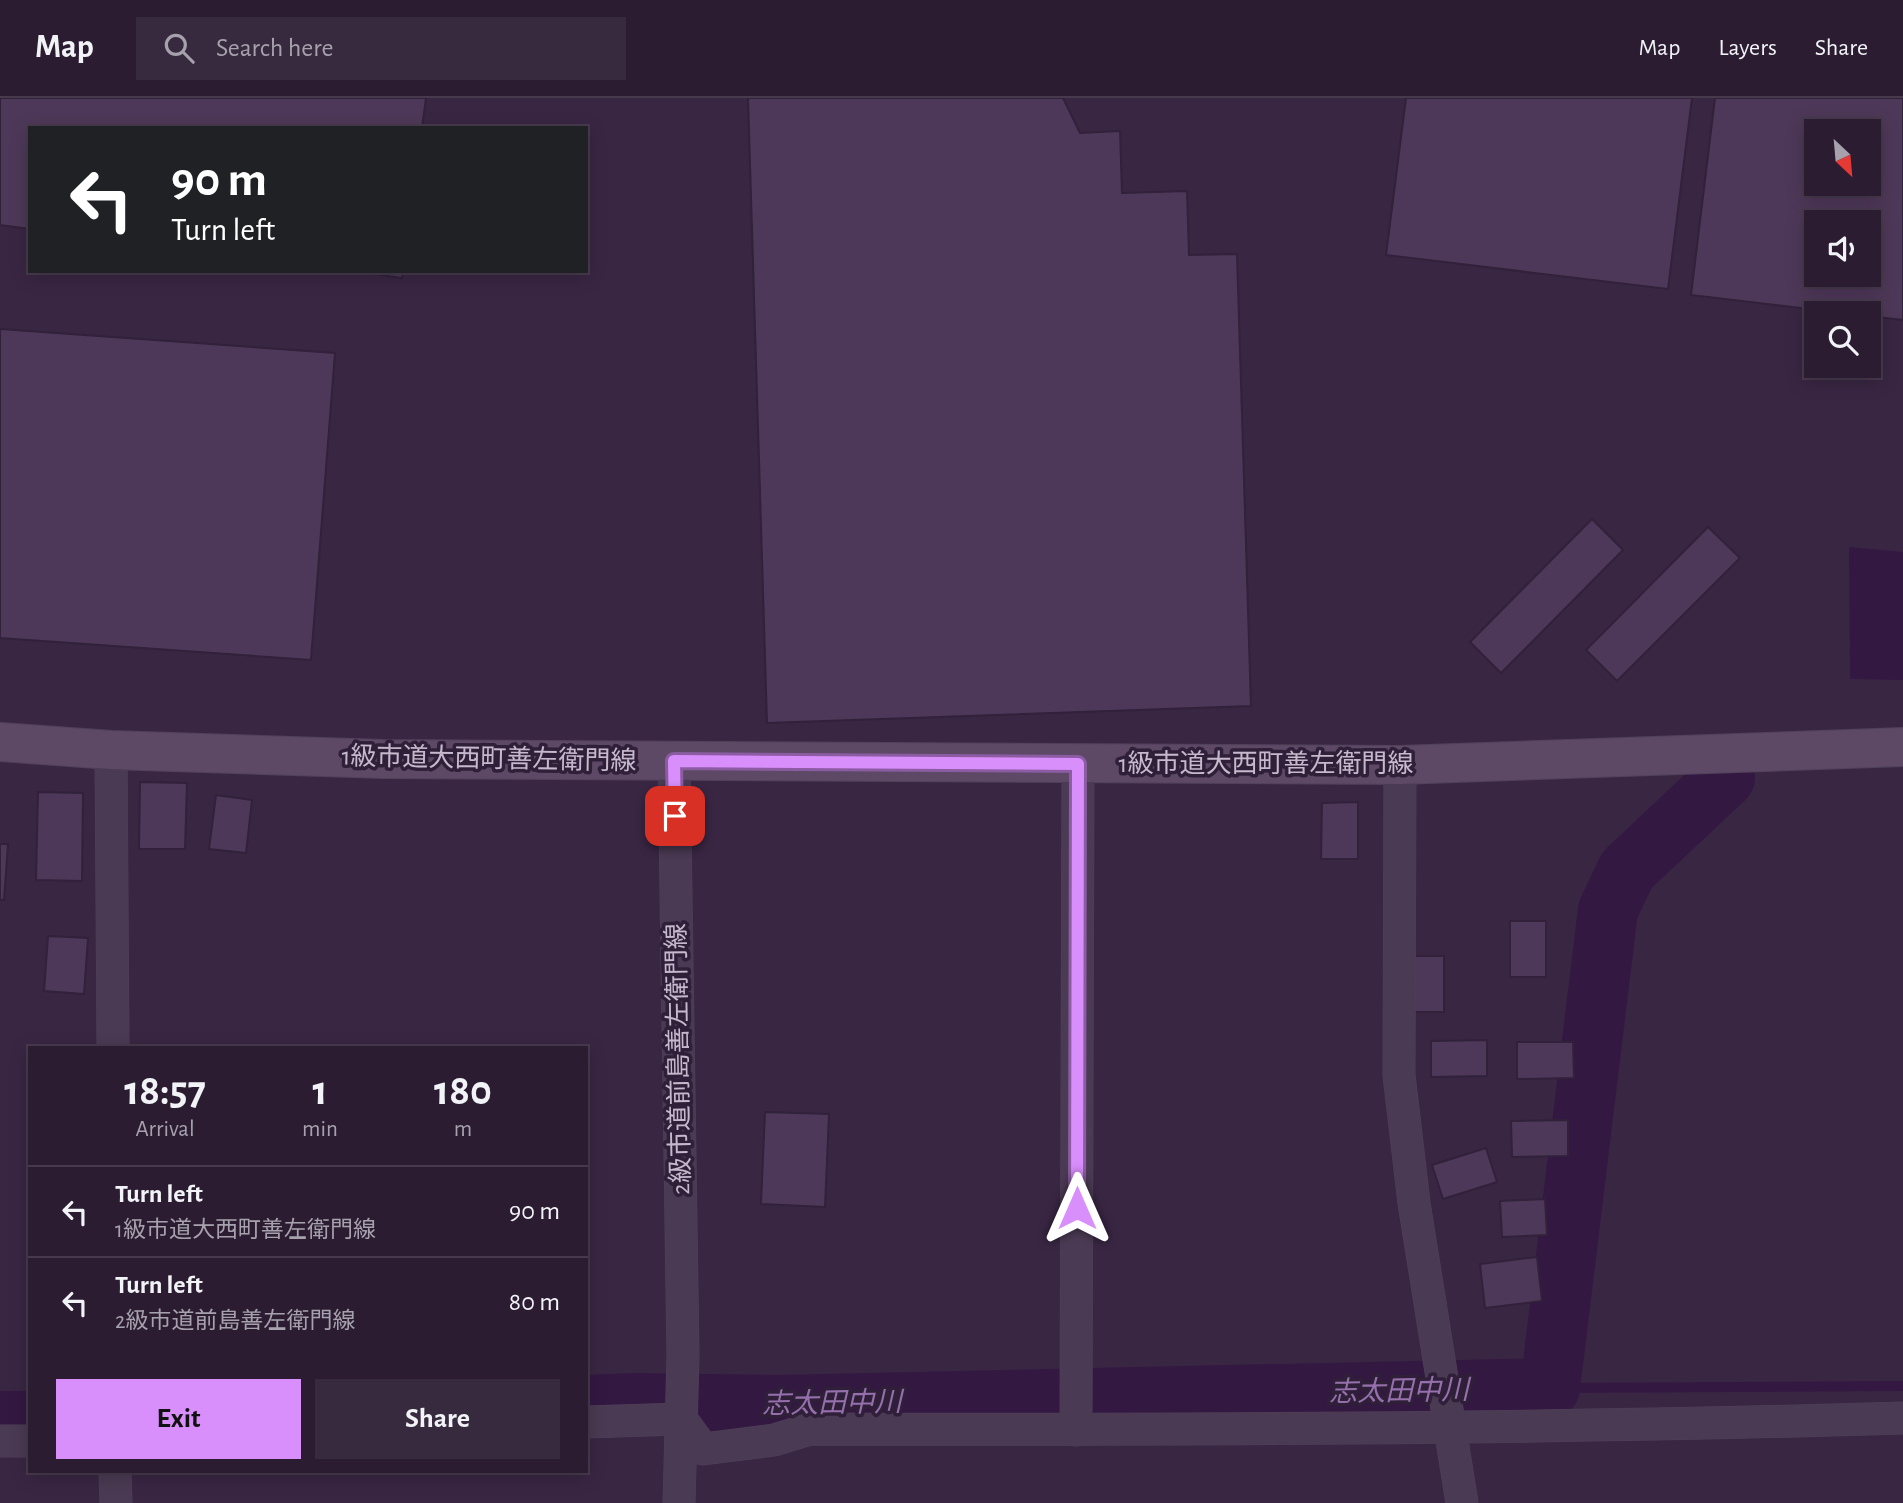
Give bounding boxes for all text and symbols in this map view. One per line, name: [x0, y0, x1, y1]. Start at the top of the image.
search box: [136, 17, 626, 80]
icon: search: [160, 29, 198, 67]
text: Map: [35, 31, 94, 64]
text: Search here: [216, 35, 334, 61]
text: Map: [1638, 36, 1680, 60]
text: Layers: [1718, 36, 1777, 60]
text: Share: [1815, 36, 1868, 60]
north arrow: [1804, 119, 1881, 196]
map controls: [1804, 119, 1881, 378]
icon: left: [56, 154, 147, 245]
text: 90 m: [171, 156, 267, 205]
button: sound: [1804, 210, 1881, 287]
text: Turn left: [171, 214, 275, 246]
button: search: [1804, 301, 1881, 378]
street label: 1級市道大西町善左衛門線: [341, 742, 637, 775]
street label: 1級市道大西町善左衛門線: [1119, 750, 1413, 777]
pin: [645, 786, 705, 846]
icon: arrive: [656, 797, 694, 835]
street label: 2級市道前島善左衛門線: [662, 923, 694, 1195]
text: 18:57: [124, 1070, 206, 1112]
text: 1: [312, 1070, 328, 1112]
text: 180: [434, 1070, 492, 1112]
text: Arrival: [135, 1118, 195, 1141]
text: min: [302, 1118, 338, 1141]
text: m: [454, 1118, 472, 1141]
position arrow: [1040, 1171, 1114, 1245]
text: Turn left: [115, 1181, 203, 1207]
icon: left: [56, 1193, 94, 1231]
text: 90 m: [509, 1198, 560, 1224]
text: 1級市道大西町善左衛門線: [115, 1219, 376, 1242]
text: Turn left: [115, 1272, 203, 1298]
icon: left: [56, 1284, 94, 1322]
text: 80 m: [509, 1289, 560, 1315]
text: 2級市道前島善左衛門線: [115, 1310, 355, 1333]
water label: 志太田中川: [1329, 1375, 1472, 1407]
button: Exit: [56, 1379, 301, 1459]
button: Share: [315, 1379, 560, 1459]
water label: 志太田中川: [762, 1387, 905, 1419]

